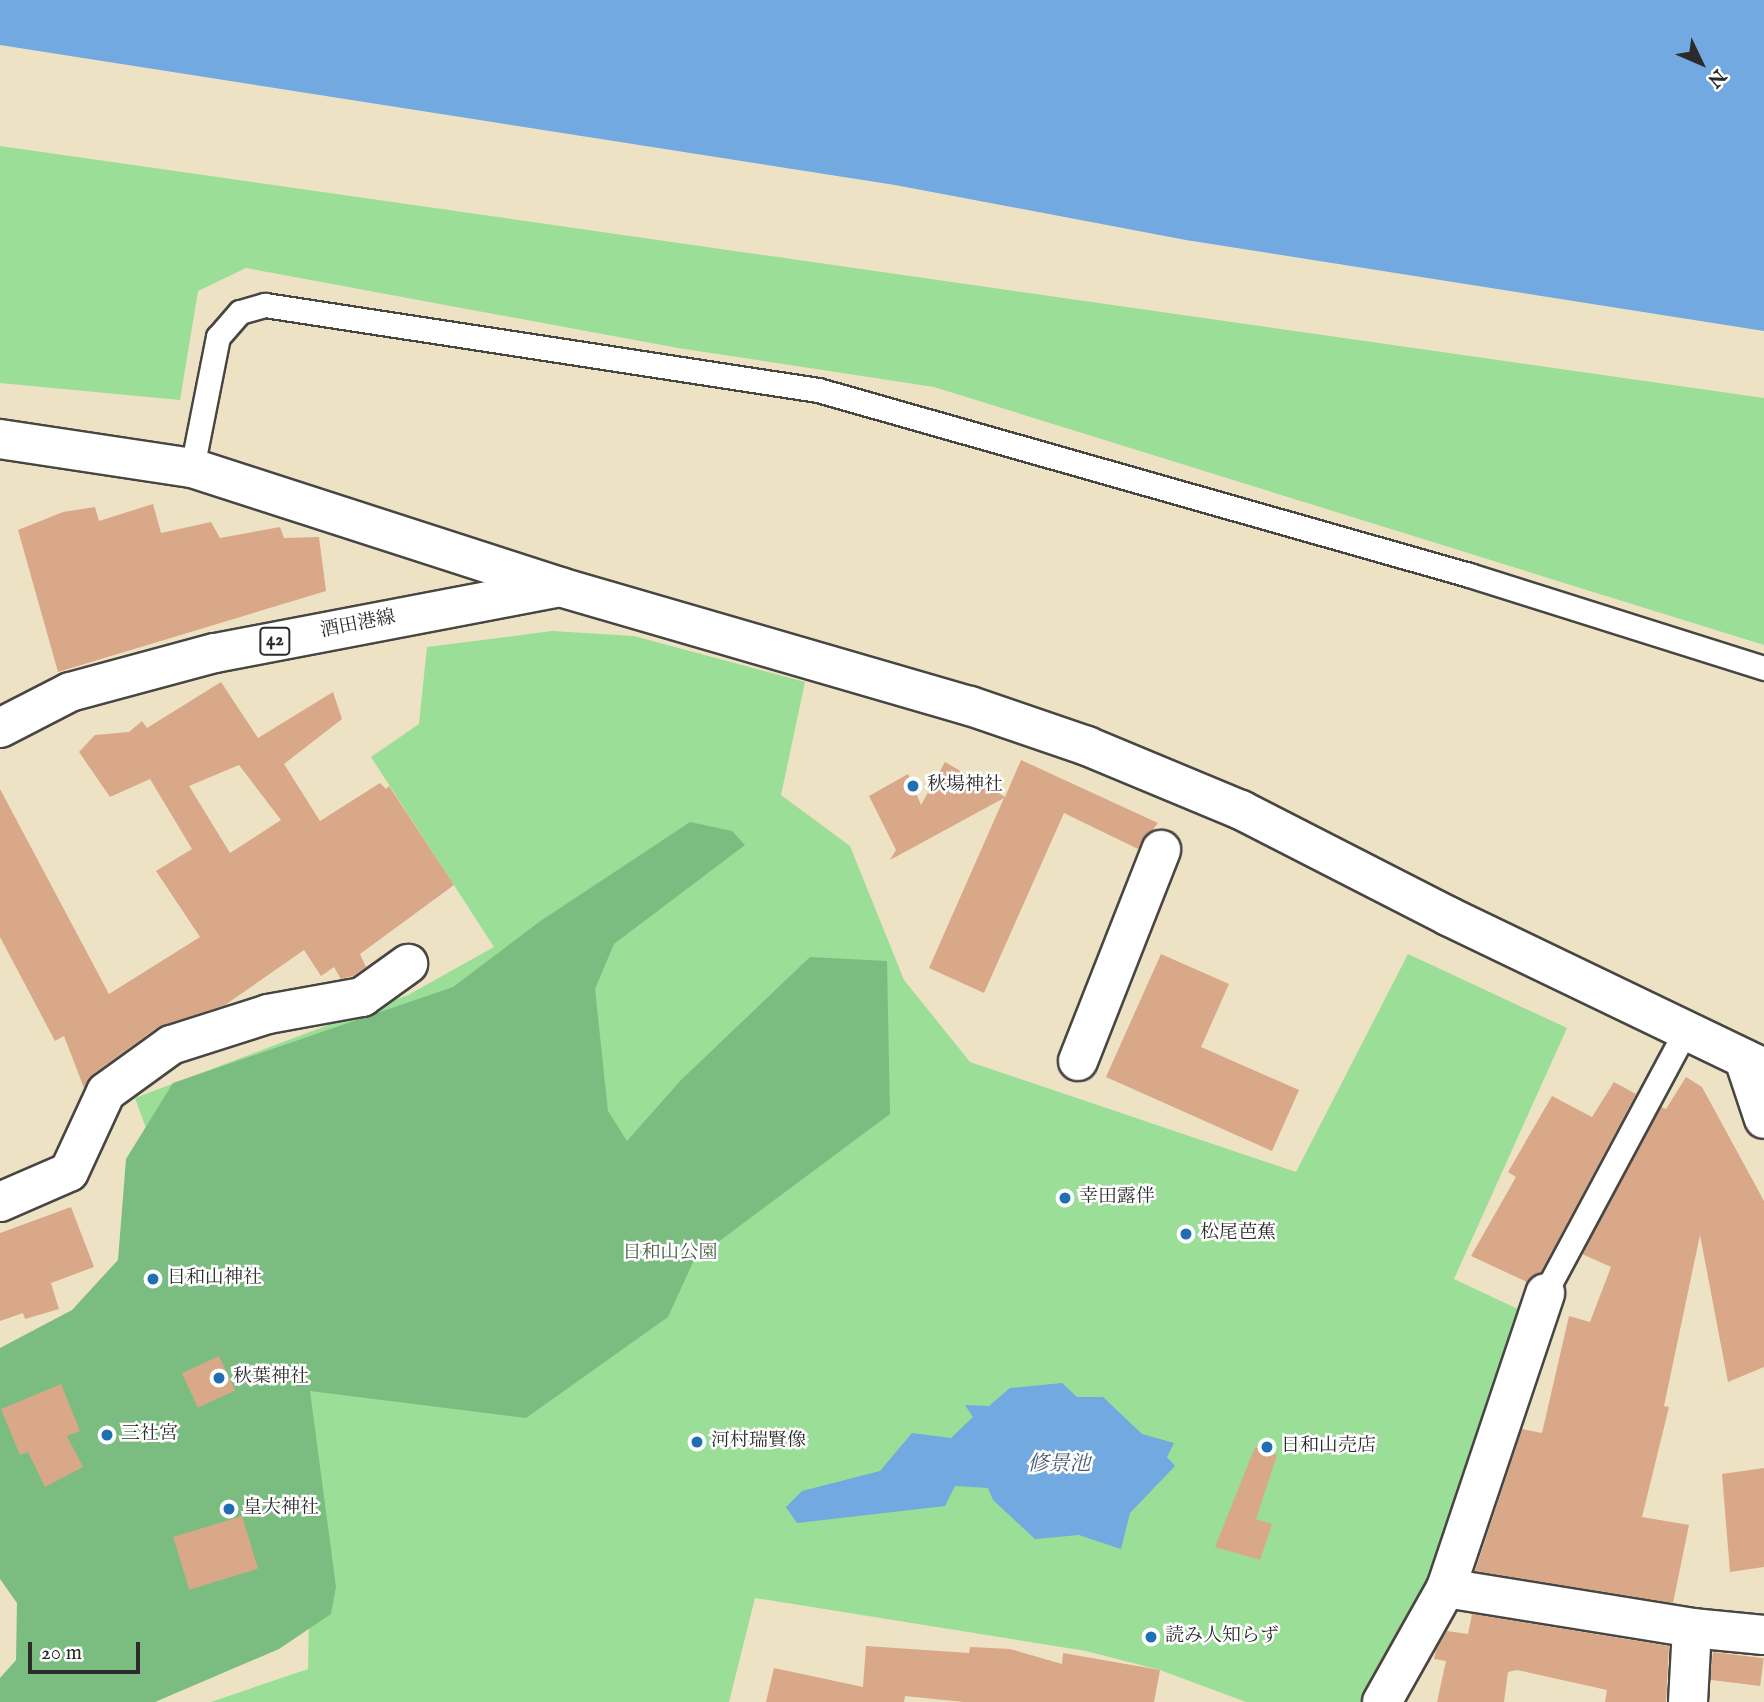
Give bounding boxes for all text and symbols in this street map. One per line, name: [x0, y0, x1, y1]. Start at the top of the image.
north arrow: [1666, 28, 1736, 98]
text: N: [1702, 63, 1730, 92]
street label: 酒田港線: [319, 607, 397, 643]
road number: 42: [259, 626, 291, 656]
place label: 秋場神社: [927, 775, 1003, 797]
marker: 秋場神社: [905, 778, 921, 794]
place label: 幸田露伴: [1079, 1187, 1155, 1209]
marker: 幸田露伴: [1057, 1190, 1073, 1206]
place label: 松尾芭蕉: [1200, 1223, 1276, 1245]
marker: 松尾芭蕉: [1178, 1226, 1194, 1242]
park label: 日和山公園: [623, 1243, 717, 1265]
place label: 日和山神社: [167, 1268, 262, 1290]
marker: 日和山神社: [145, 1271, 161, 1287]
place label: 秋葉神社: [233, 1367, 309, 1389]
marker: 秋葉神社: [211, 1370, 227, 1386]
place label: 三社宮: [121, 1424, 178, 1446]
marker: 三社宮: [99, 1427, 115, 1443]
place label: 河村瑞賢像: [711, 1431, 806, 1453]
marker: 河村瑞賢像: [689, 1434, 705, 1450]
place label: 日和山売店: [1281, 1436, 1376, 1458]
marker: 日和山売店: [1259, 1439, 1275, 1455]
water label: 修景池: [1028, 1452, 1090, 1478]
place label: 皇大神社: [243, 1498, 319, 1520]
marker: 皇大神社: [221, 1501, 237, 1517]
place label: 読み人知らず: [1165, 1626, 1279, 1648]
scale bar: [32, 1628, 144, 1672]
marker: 読み人知らず: [1143, 1629, 1159, 1645]
text: 20 m: [41, 1640, 82, 1667]

